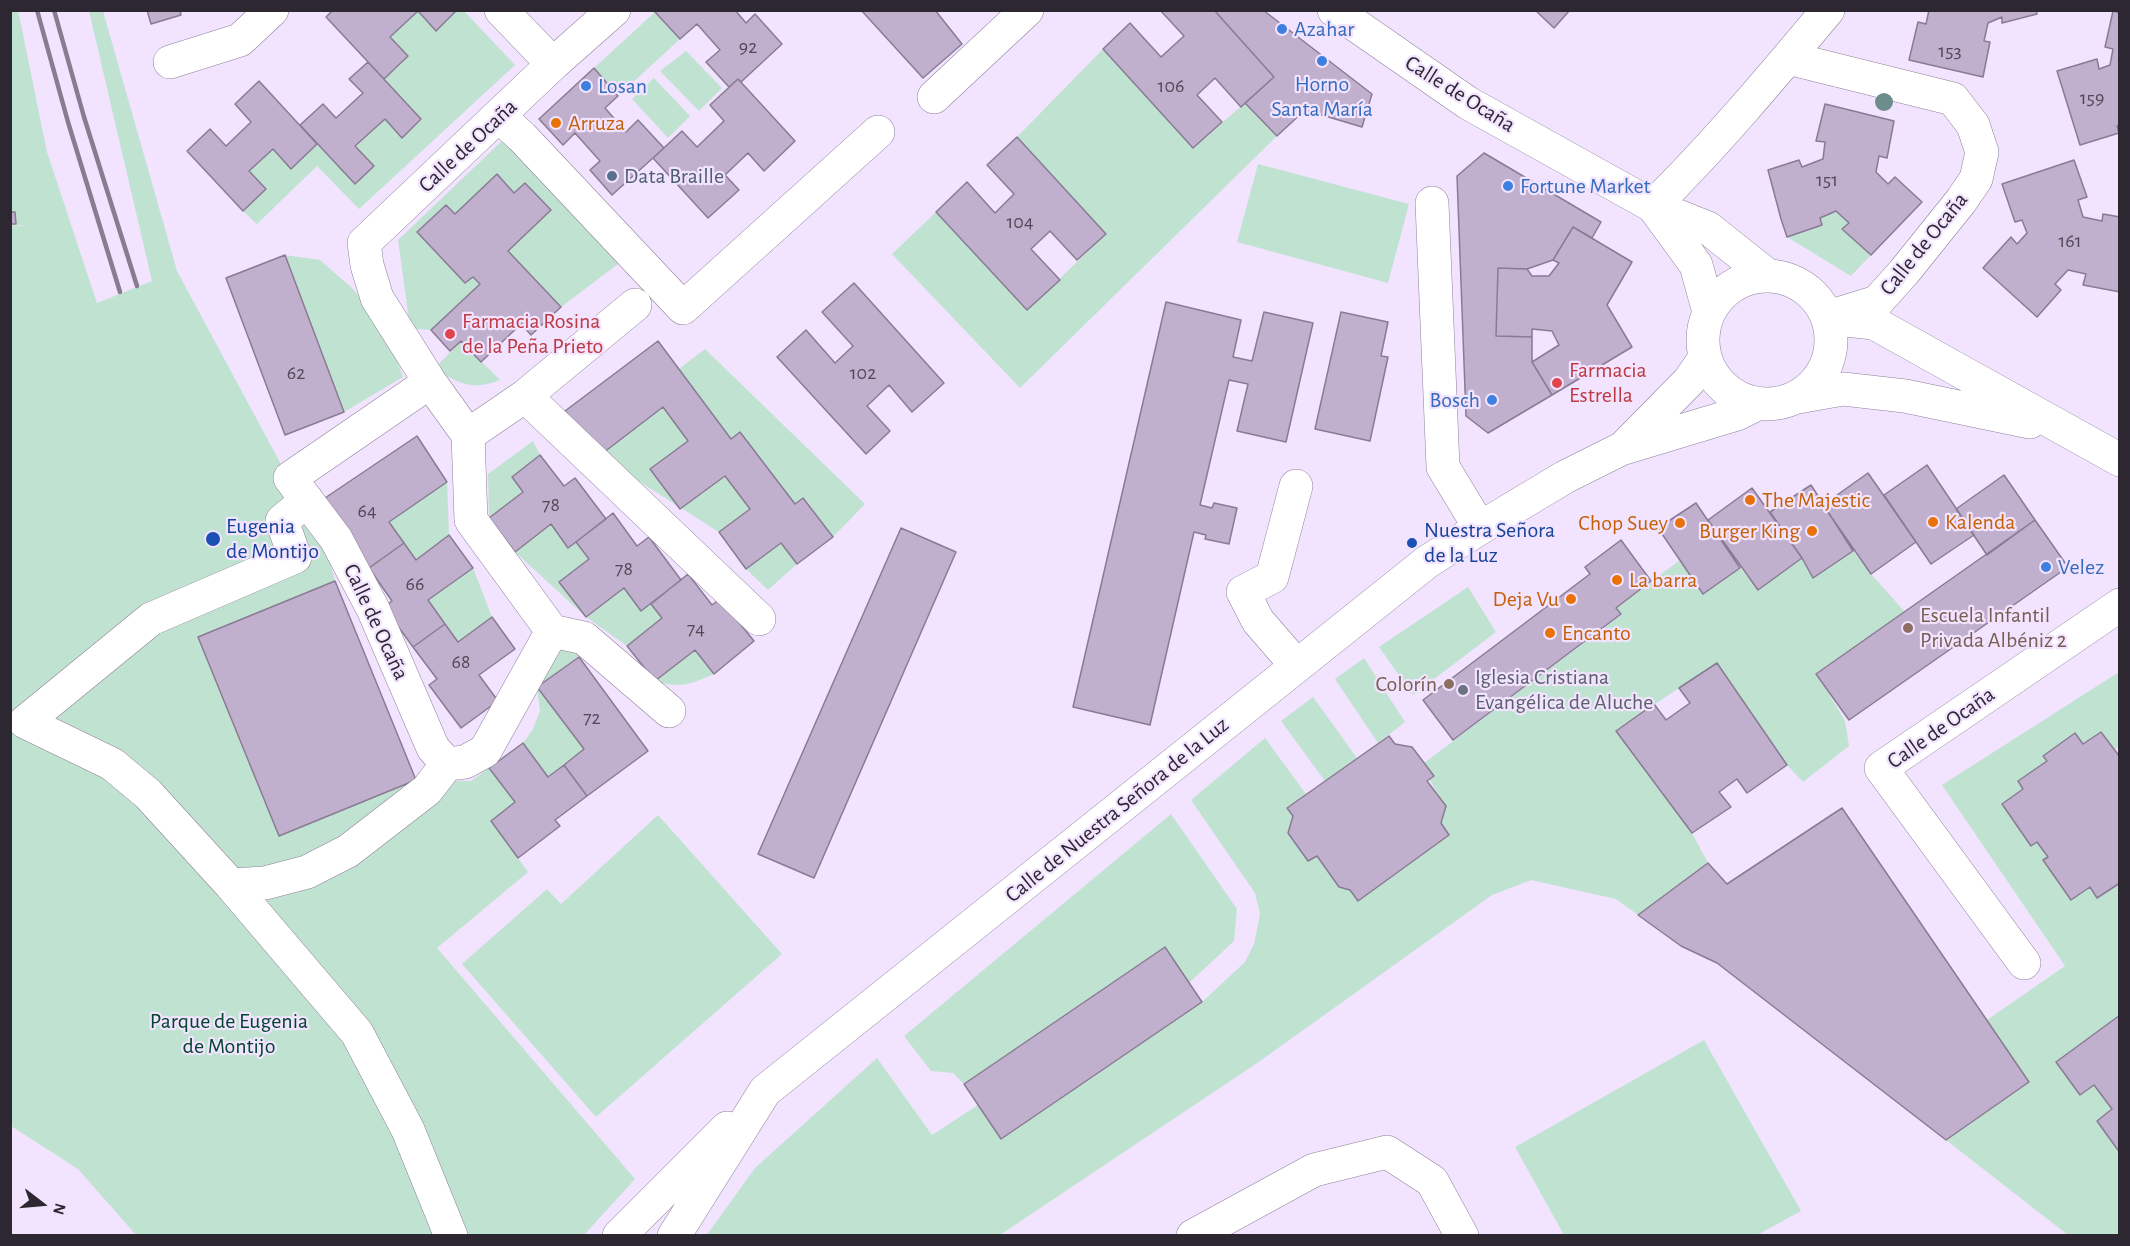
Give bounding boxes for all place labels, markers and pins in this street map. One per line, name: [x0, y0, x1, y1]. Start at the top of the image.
place label: Azahar: [1294, 16, 1354, 42]
marker: Azahar: [1275, 22, 1289, 36]
marker: Horno Santa María: [1315, 54, 1329, 68]
place label: Horno Santa María: [1271, 71, 1373, 122]
place label: Losan: [598, 73, 647, 99]
marker: Losan: [579, 79, 593, 93]
place label: Arruza: [568, 110, 625, 136]
marker: Arruza: [549, 116, 563, 130]
place label: Data Braille: [624, 163, 724, 189]
marker: Data Braille: [605, 169, 619, 183]
place label: Fortune Market: [1520, 173, 1651, 199]
marker: Fortune Market: [1501, 179, 1515, 193]
place label: Farmacia Rosina de la Peña Prieto: [462, 308, 603, 360]
marker: Farmacia Rosina de la Peña Prieto: [443, 327, 457, 341]
place label: Farmacia Estrella: [1569, 357, 1647, 408]
marker: Farmacia Estrella: [1550, 376, 1564, 390]
place label: Bosch: [1430, 387, 1480, 413]
marker: Bosch: [1485, 393, 1499, 407]
place label: The Majestic: [1762, 487, 1870, 513]
marker: The Majestic: [1743, 493, 1757, 507]
place label: Kalenda: [1945, 509, 2015, 535]
place label: Chop Suey: [1578, 510, 1668, 536]
place label: Eugenia de Montijo: [226, 513, 319, 564]
marker: Kalenda: [1926, 515, 1940, 529]
marker: Chop Suey: [1673, 516, 1687, 530]
place label: Nuestra Señora de la Luz: [1424, 517, 1555, 568]
place label: Burger King: [1699, 518, 1800, 544]
marker: Burger King: [1805, 524, 1819, 538]
marker: Eugenia de Montijo: [204, 530, 222, 548]
marker: Nuestra Señora de la Luz: [1405, 536, 1419, 550]
place label: Velez: [2058, 554, 2104, 580]
marker: Velez: [2039, 560, 2053, 574]
place label: La barra: [1629, 567, 1697, 593]
marker: La barra: [1610, 573, 1624, 587]
place label: Deja Vu: [1492, 586, 1559, 612]
marker: Deja Vu: [1564, 592, 1578, 606]
place label: Escuela Infantil Privada Albéniz 2: [1920, 602, 2067, 654]
place label: Encanto: [1562, 620, 1631, 646]
marker: Escuela Infantil Privada Albéniz 2: [1901, 621, 1915, 635]
marker: Encanto: [1543, 626, 1557, 640]
place label: Iglesia Cristiana Evangélica de Aluche: [1475, 664, 1653, 716]
place label: Colorín: [1375, 671, 1437, 697]
marker: Colorín: [1442, 677, 1456, 691]
marker: Iglesia Cristiana Evangélica de Aluche: [1456, 683, 1470, 697]

